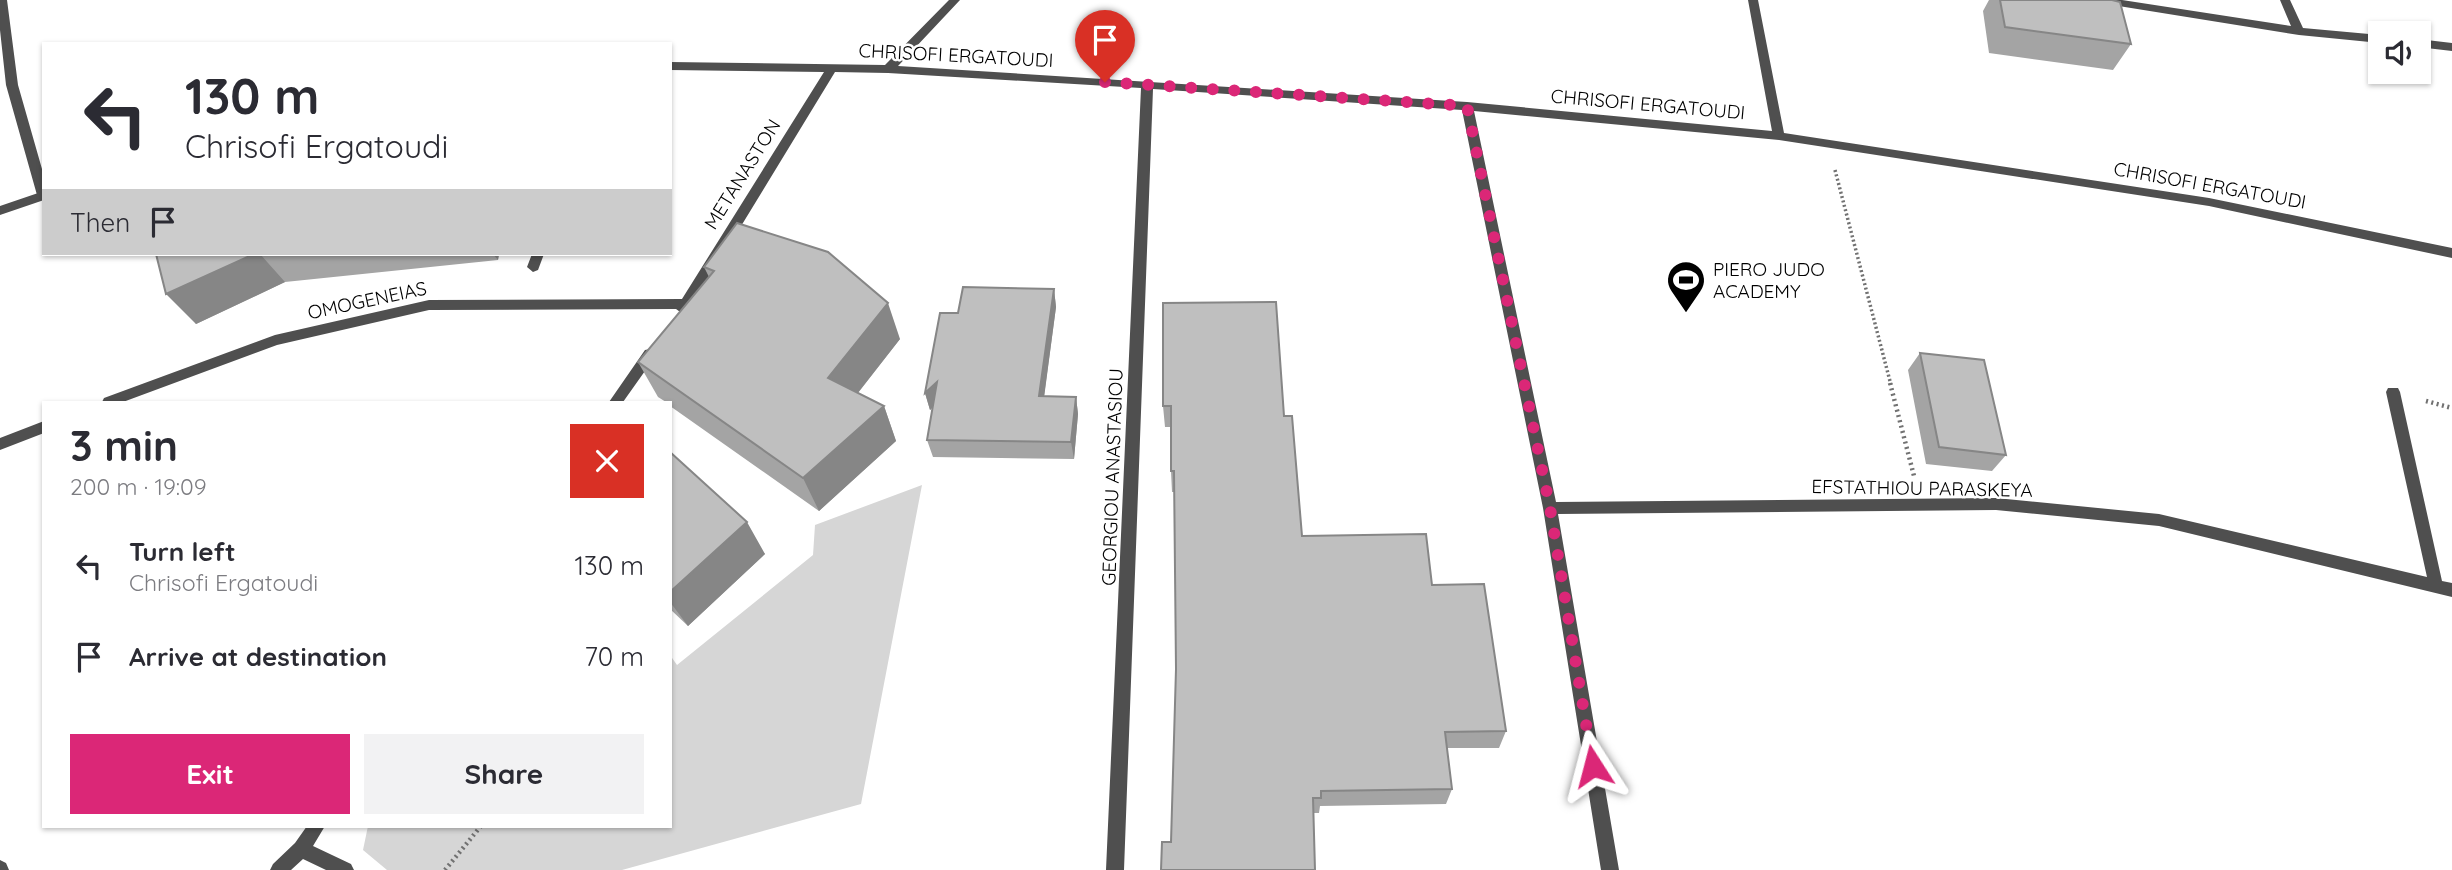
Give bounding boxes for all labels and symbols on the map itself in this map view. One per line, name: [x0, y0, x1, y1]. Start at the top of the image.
pin: [1075, 10, 1135, 82]
street label: CHRISOFI ERGATOUDI: [858, 38, 1054, 72]
street label: CHRISOFI ERGATOUDI: [1550, 84, 1746, 124]
street label: METANASTON: [699, 114, 785, 234]
street label: CHRISOFI ERGATOUDI: [2112, 156, 2308, 214]
place label: PIERO JUDO ACADEMY: [1713, 257, 1825, 303]
sports icon: PIERO JUDO ACADEMY: [1665, 259, 1707, 314]
street label: OMOGENEIAS: [305, 276, 429, 324]
street label: GEORGIOU ANASTASIOU: [1096, 368, 1128, 586]
street label: EFSTATHIOU PARASKEYA: [1811, 474, 2033, 502]
position arrow: [1556, 729, 1630, 803]

